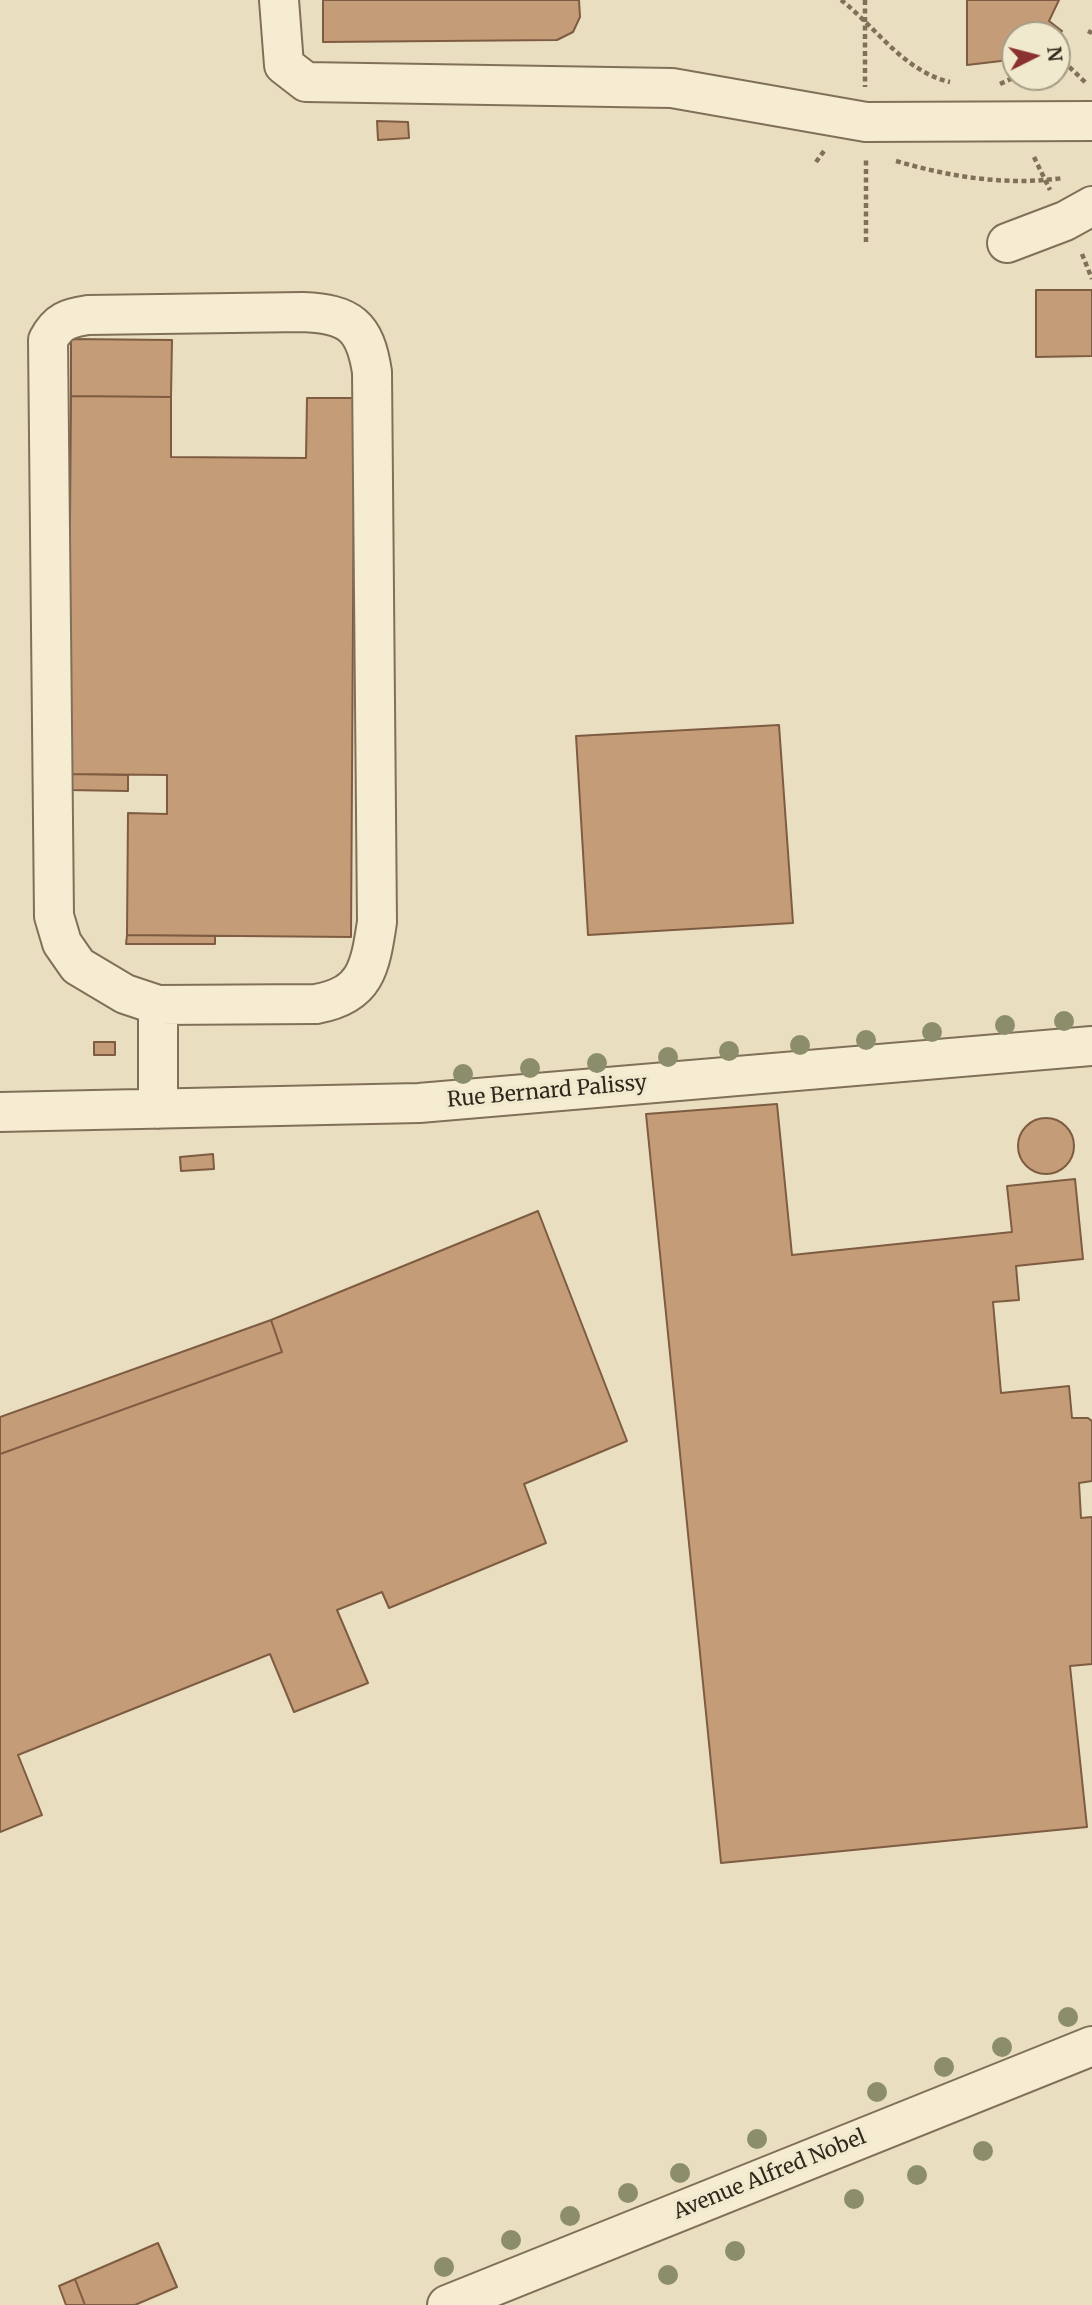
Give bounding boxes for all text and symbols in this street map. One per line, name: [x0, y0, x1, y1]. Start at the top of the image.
north arrow: [1001, 21, 1071, 91]
text: N: [1042, 45, 1068, 63]
street label: Rue Bernard Palissy: [446, 1071, 648, 1113]
street label: Avenue Alfred Nobel: [670, 2125, 870, 2225]

